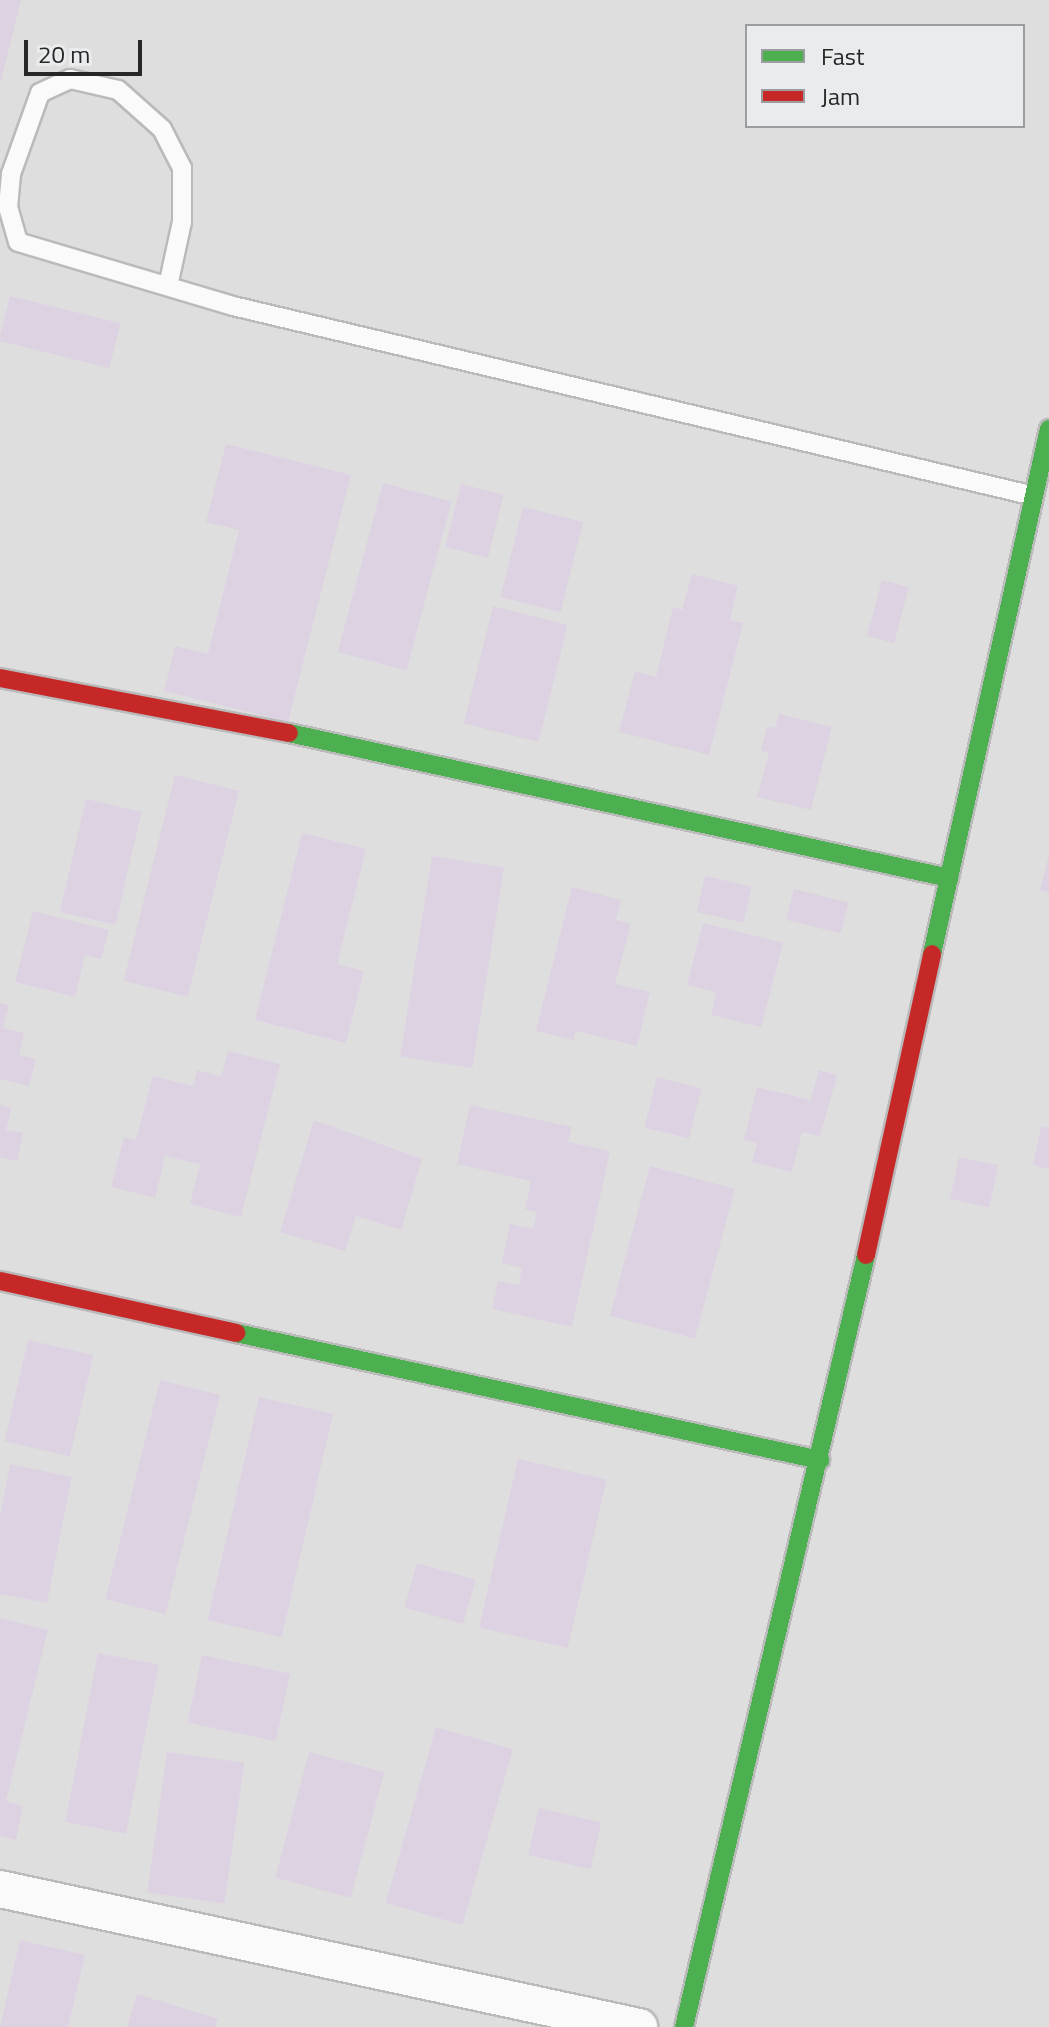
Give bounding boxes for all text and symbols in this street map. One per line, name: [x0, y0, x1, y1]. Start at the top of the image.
scale bar: [28, 24, 146, 74]
legend: [745, 24, 1025, 128]
text: 20 m: [38, 36, 90, 72]
text: Fast: [821, 38, 864, 74]
text: Jam: [821, 78, 860, 114]

